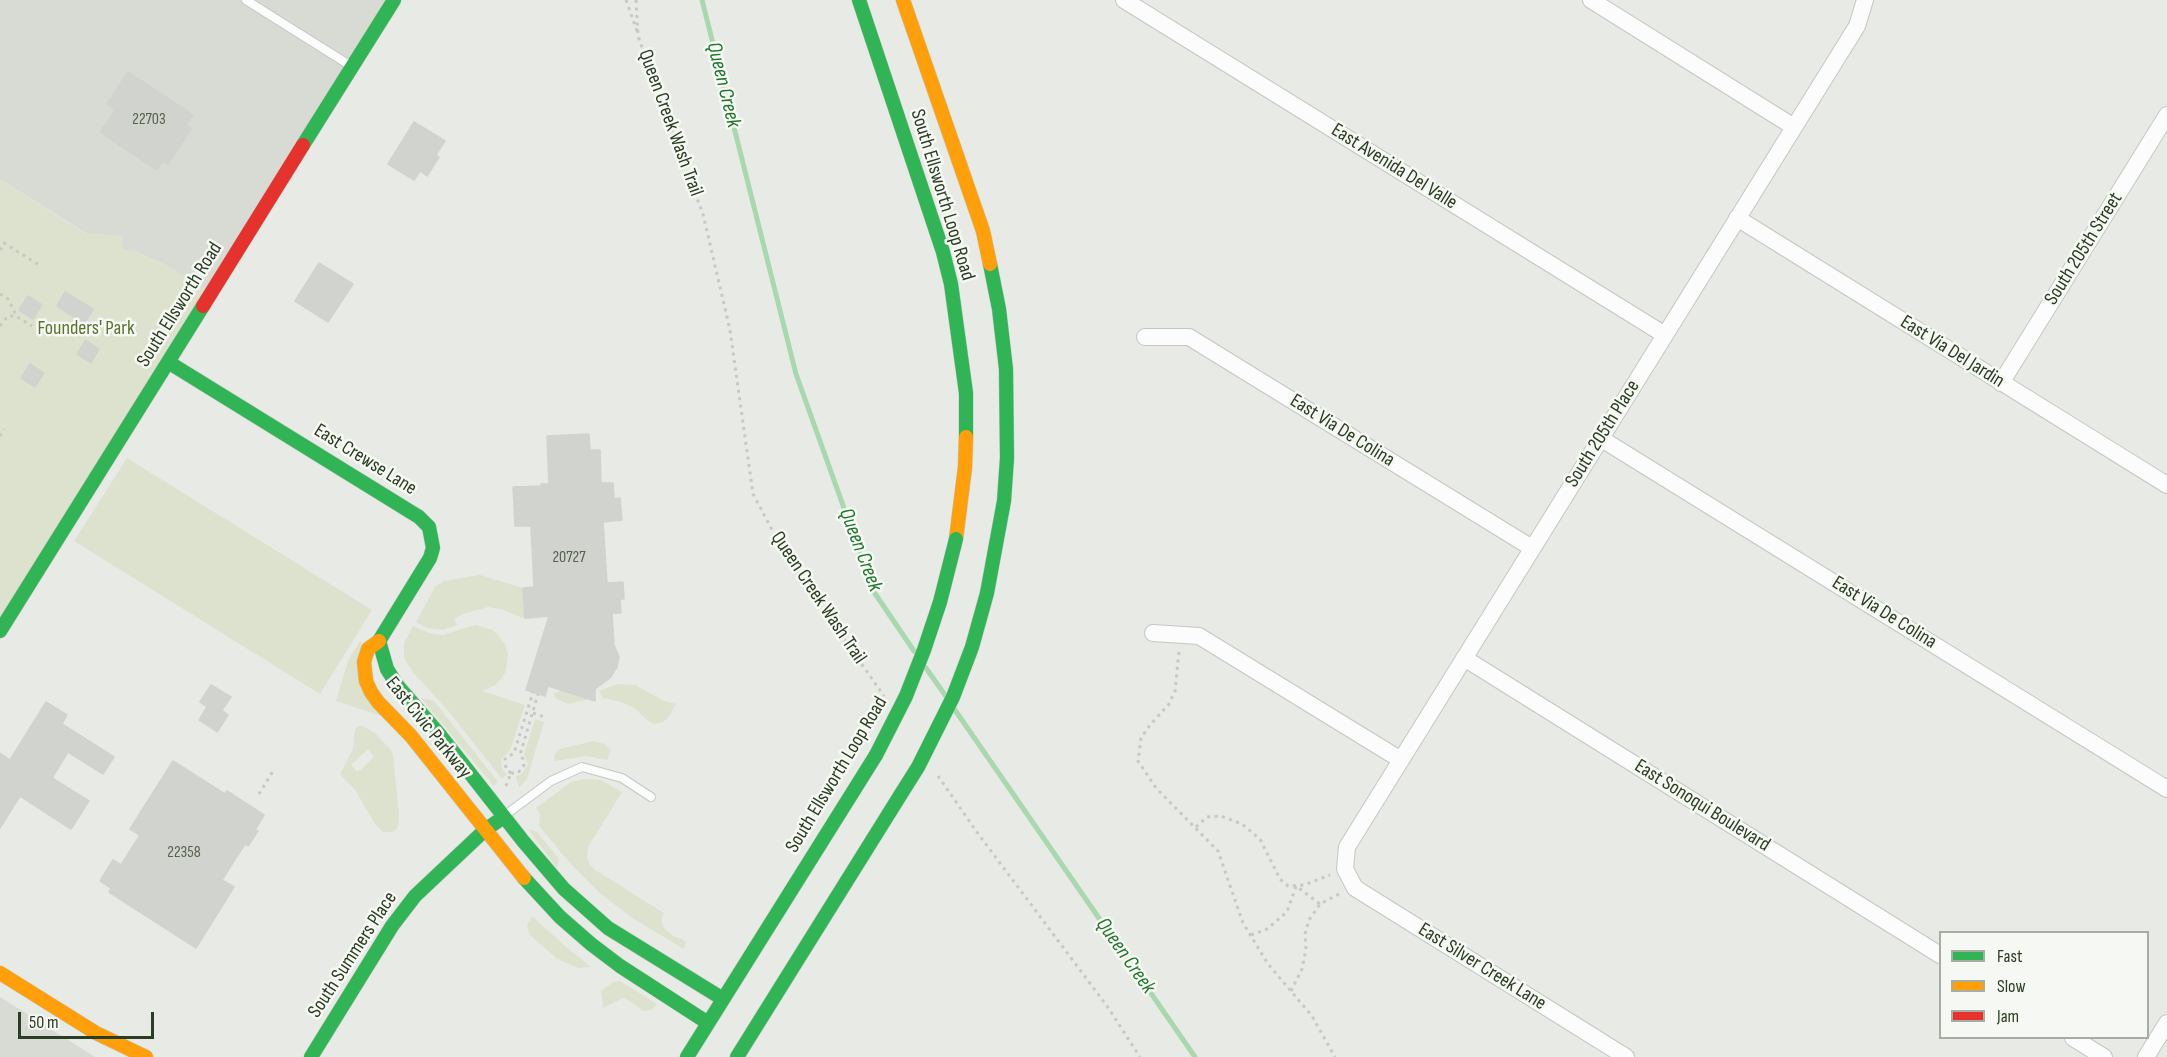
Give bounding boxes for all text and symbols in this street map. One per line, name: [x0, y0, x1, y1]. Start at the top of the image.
water label: Queen Creek: [700, 40, 746, 130]
street label: Queen Creek Wash Trail: [632, 46, 708, 200]
street label: South Ellsworth Loop Road: [905, 106, 979, 284]
house number: 22703: [132, 110, 166, 130]
street label: East Avenida Del Valle: [1327, 119, 1461, 215]
street label: South 205th Street: [2040, 188, 2128, 310]
street label: South Ellsworth Road: [132, 238, 228, 372]
street label: East Via Del Jardin: [1895, 310, 2009, 394]
park label: Founders' Park: [37, 317, 135, 341]
street label: South 205th Place: [1561, 376, 1645, 492]
street label: East Via De Colina: [1285, 389, 1399, 473]
street label: East Crewse Lane: [309, 419, 421, 501]
water label: Queen Creek: [833, 505, 887, 595]
street label: Queen Creek Wash Trail: [765, 527, 871, 669]
house number: 20727: [552, 548, 586, 568]
street label: East Via De Colina: [1827, 571, 1941, 655]
street label: East Civic Parkway: [380, 672, 476, 784]
street label: South Ellsworth Loop Road: [781, 693, 893, 857]
street label: East Sonoqui Boulevard: [1630, 755, 1774, 857]
house number: 22358: [167, 843, 201, 863]
street label: South Summers Place: [303, 888, 403, 1022]
water label: Queen Creek: [1090, 913, 1160, 999]
street label: East Silver Creek Lane: [1414, 918, 1550, 1016]
legend: [1939, 931, 2149, 1039]
text: Fast: [1997, 946, 2022, 967]
text: Slow: [1997, 976, 2026, 997]
scale bar: [21, 1000, 158, 1038]
text: Jam: [1997, 1006, 2019, 1027]
text: 50 m: [29, 1012, 59, 1033]

